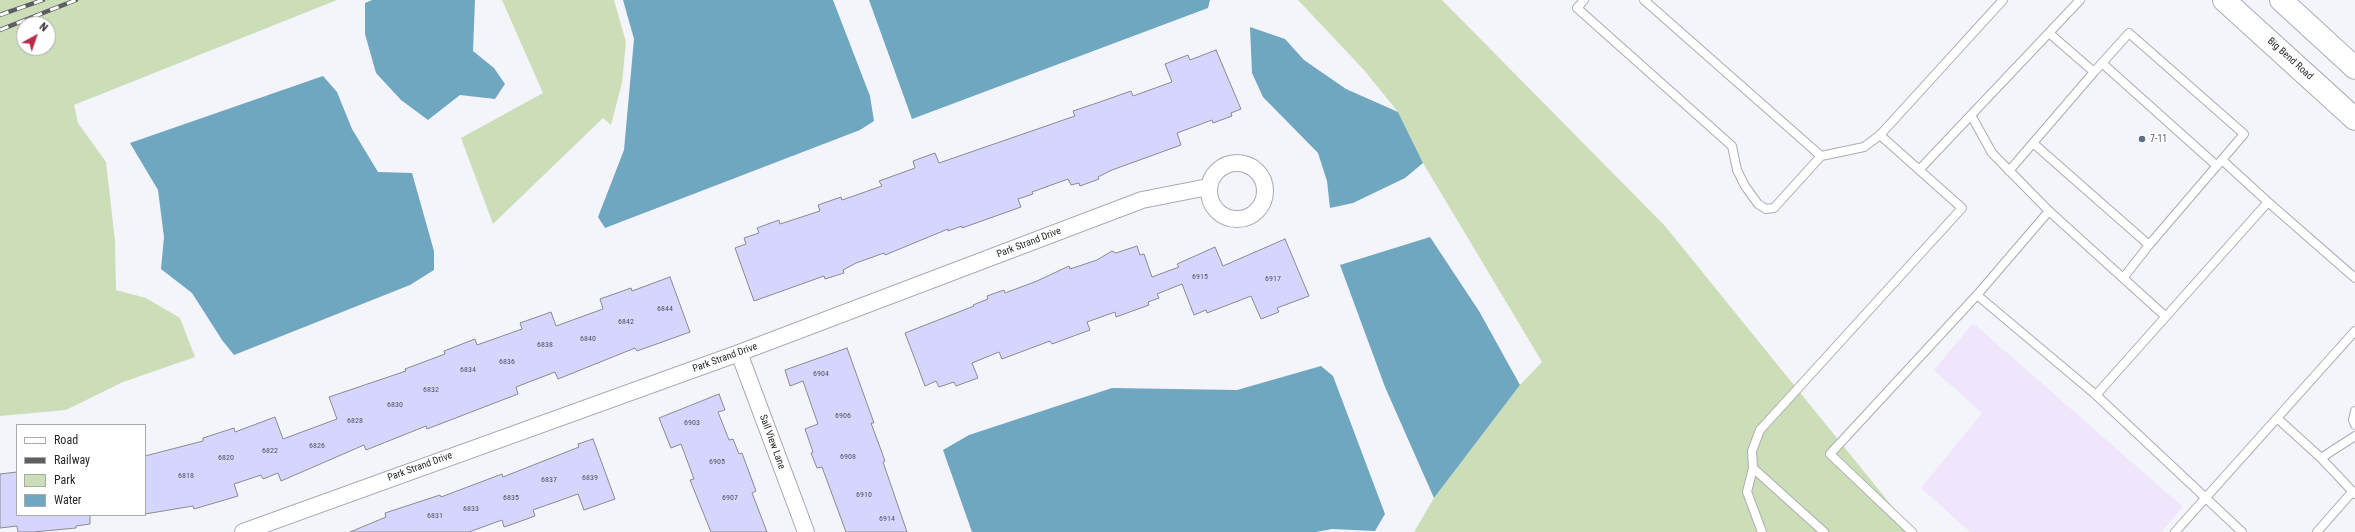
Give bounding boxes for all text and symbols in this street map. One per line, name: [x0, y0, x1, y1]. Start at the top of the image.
north arrow: [16, 16, 56, 56]
text: N: [37, 20, 50, 34]
street label: Big Bend Road: [2265, 35, 2315, 83]
place label: 7-11: [2150, 133, 2167, 145]
marker: 7-11: [2137, 134, 2147, 144]
street label: Park Strand Drive: [995, 225, 1063, 261]
house number: 6915: [1192, 272, 1208, 282]
house number: 6917: [1265, 274, 1281, 284]
house number: 6844: [657, 304, 673, 314]
house number: 6842: [618, 317, 634, 327]
house number: 6840: [580, 334, 596, 344]
house number: 6838: [537, 340, 553, 350]
street label: Park Strand Drive: [691, 341, 759, 375]
house number: 6836: [499, 357, 515, 367]
house number: 6834: [460, 365, 476, 375]
house number: 6904: [813, 369, 829, 379]
house number: 6832: [423, 385, 439, 395]
house number: 6830: [387, 400, 403, 410]
house number: 6906: [835, 411, 851, 421]
street label: Sail View Lane: [757, 413, 787, 471]
house number: 6828: [347, 416, 363, 426]
house number: 6903: [684, 418, 700, 428]
legend: [16, 424, 146, 516]
text: Road: [54, 433, 78, 447]
house number: 6826: [309, 441, 325, 451]
house number: 6822: [262, 446, 278, 456]
street label: Park Strand Drive: [386, 450, 454, 484]
house number: 6908: [840, 452, 856, 462]
text: Railway: [54, 453, 90, 467]
house number: 6820: [218, 453, 234, 463]
house number: 6905: [709, 457, 725, 467]
house number: 6818: [178, 471, 194, 481]
text: Park: [54, 473, 75, 487]
house number: 6839: [582, 473, 598, 483]
house number: 6837: [541, 475, 557, 485]
house number: 6910: [856, 490, 872, 500]
text: Water: [54, 493, 82, 507]
house number: 6835: [503, 493, 519, 503]
house number: 6907: [722, 493, 738, 503]
house number: 6833: [463, 504, 479, 514]
house number: 6831: [427, 511, 443, 521]
house number: 6914: [879, 514, 895, 524]

